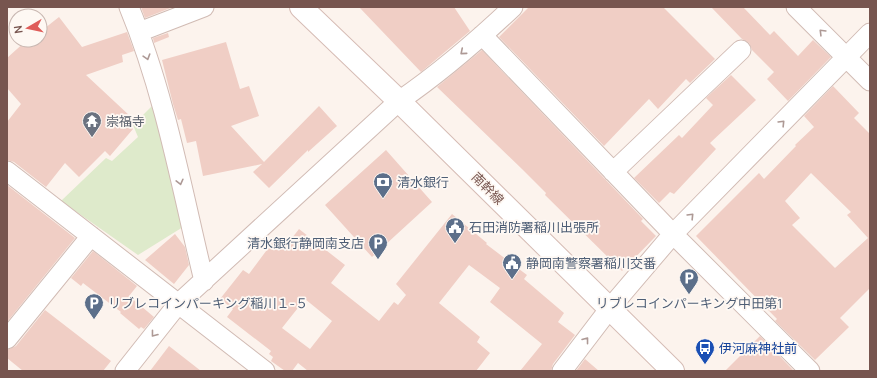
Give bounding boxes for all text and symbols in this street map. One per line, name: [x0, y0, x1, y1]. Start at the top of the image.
north arrow: [8, 8, 48, 48]
text: N: [10, 24, 26, 35]
one-way arrow: [819, 29, 827, 37]
one-way arrow: [460, 47, 467, 54]
one-way arrow: [142, 53, 151, 60]
temple icon: 崇福寺: [81, 110, 103, 138]
place label: 崇福寺: [106, 112, 145, 130]
one-way arrow: [777, 120, 785, 128]
street label: 南幹線: [468, 168, 508, 208]
bank icon: 清水銀行: [372, 171, 394, 199]
place label: 清水銀行: [397, 173, 449, 191]
one-way arrow: [175, 179, 184, 186]
one-way arrow: [686, 213, 694, 221]
public building icon: 石田消防署稲川出張所: [444, 216, 466, 244]
place label: 石田消防署稲川出張所: [469, 218, 599, 236]
parking icon: 清水銀行静岡南支店: [367, 232, 389, 260]
place label: 清水銀行静岡南支店: [247, 234, 364, 252]
public building icon: 静岡南警察署稲川交番: [501, 252, 523, 280]
place label: 静岡南警察署稲川交番: [526, 254, 656, 272]
parking icon: リブレコインパーキング中田第1: [678, 267, 700, 295]
parking icon: リブレコインパーキング稲川１-５: [83, 292, 105, 320]
place label: リブレコインパーキング稲川１-５: [108, 294, 308, 312]
place label: リブレコインパーキング中田第1: [596, 294, 782, 312]
one-way arrow: [152, 330, 159, 337]
bus stop icon: 伊河麻神社前: [694, 337, 716, 365]
one-way arrow: [581, 338, 588, 345]
place label: 伊河麻神社前: [719, 339, 797, 357]

